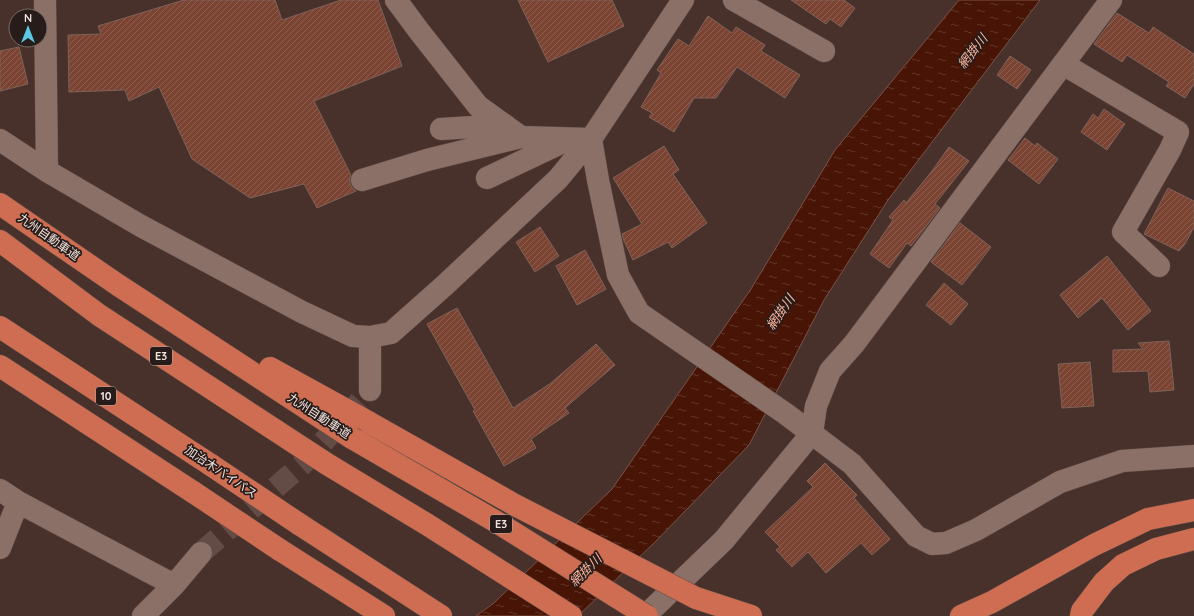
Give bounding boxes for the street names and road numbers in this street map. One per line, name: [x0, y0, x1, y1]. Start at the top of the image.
street label: 九州自動車道: [15, 210, 83, 263]
road number: E3: [150, 347, 172, 365]
road number: 10: [96, 387, 116, 405]
street label: 九州自動車道: [285, 390, 354, 441]
street label: 加治木バイパス: [182, 442, 260, 501]
road number: E3: [490, 515, 512, 533]

